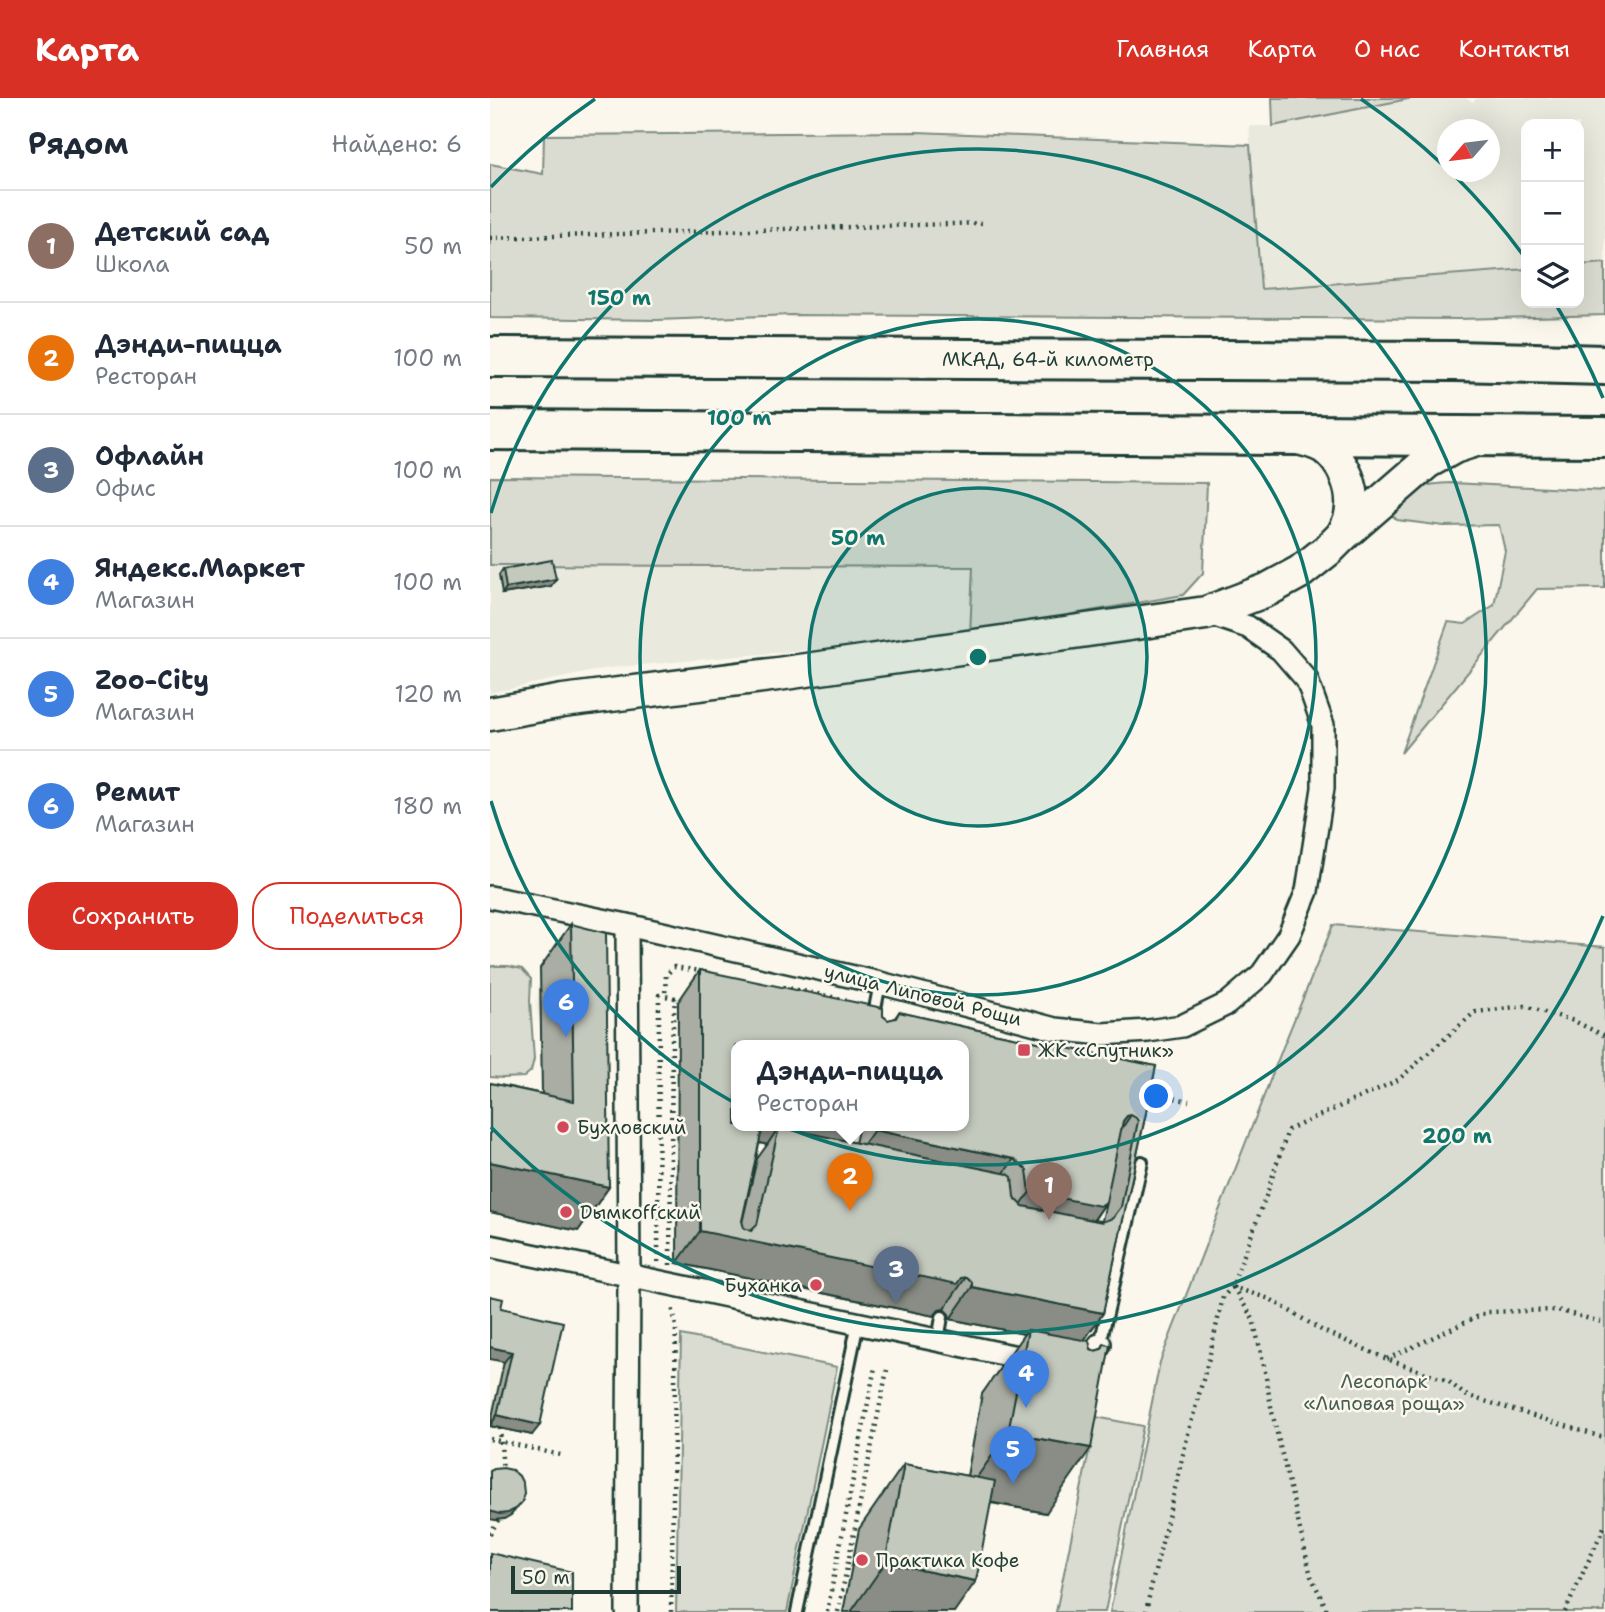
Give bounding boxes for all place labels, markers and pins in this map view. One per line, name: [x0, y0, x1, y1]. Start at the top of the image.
centre of rings: [966, 645, 990, 669]
pin: 6: [543, 979, 589, 1037]
place label: ЖК «Спутник»: [1038, 1038, 1174, 1063]
marker: ЖК «Спутник»: [1016, 1042, 1032, 1058]
place label: Бухловский: [577, 1115, 686, 1140]
marker: Бухловский: [555, 1119, 571, 1135]
pin: 2: [827, 1153, 873, 1211]
pin: 1: [1026, 1162, 1072, 1220]
place label: Dымкoffский: [580, 1200, 701, 1225]
marker: Dымкoffский: [558, 1204, 574, 1220]
pin: 3: [873, 1246, 919, 1304]
place label: Буханка: [724, 1273, 802, 1298]
marker: Буханка: [808, 1277, 824, 1293]
pin: 4: [1003, 1350, 1049, 1408]
pin: 5: [990, 1426, 1036, 1484]
place label: Практика Кофе: [876, 1548, 1020, 1573]
marker: Практика Кофе: [854, 1552, 870, 1568]

